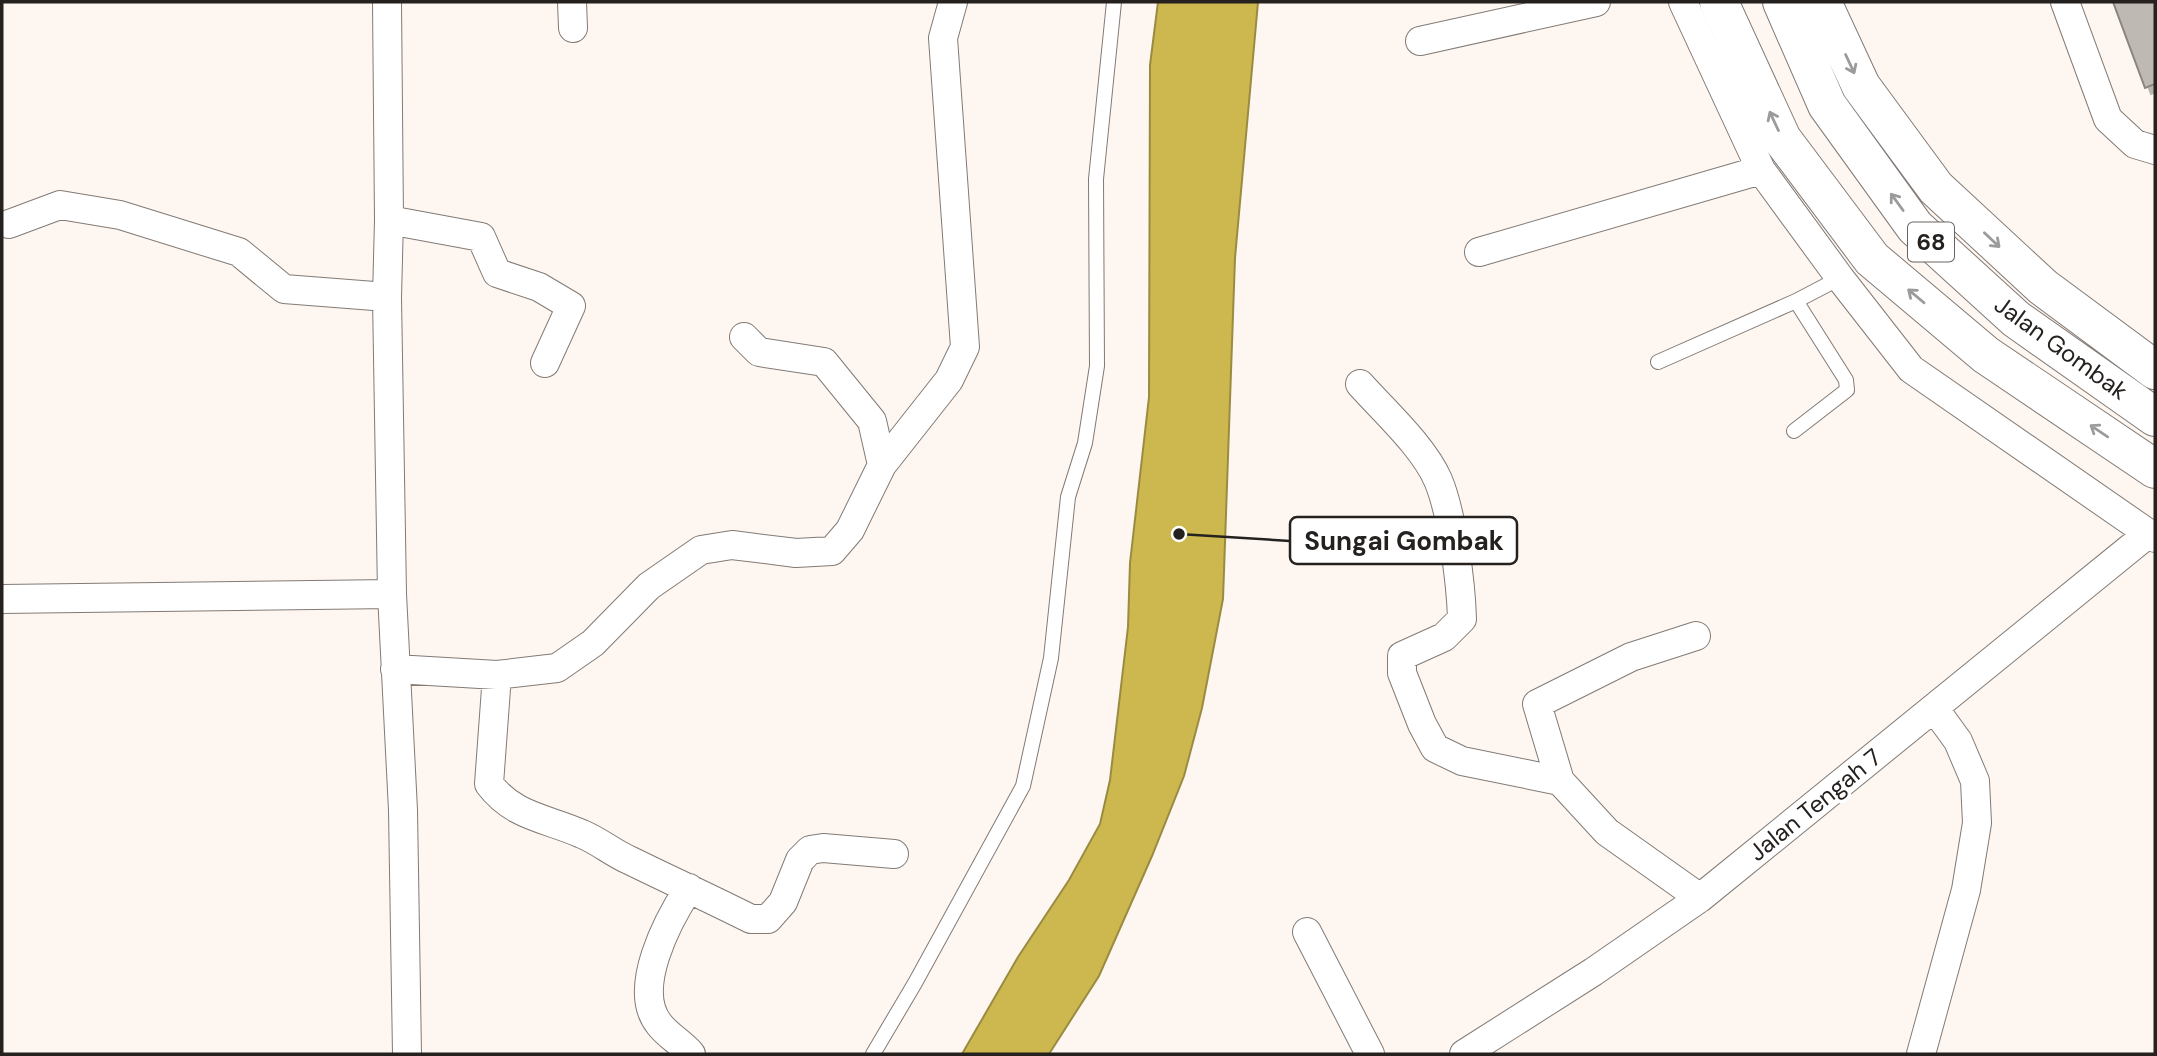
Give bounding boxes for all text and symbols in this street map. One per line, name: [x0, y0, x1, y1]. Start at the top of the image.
one-way arrow: [1844, 53, 1858, 74]
one-way arrow: [1767, 111, 1780, 132]
one-way arrow: [1890, 193, 1904, 212]
road number: 68: [1908, 222, 1954, 262]
one-way arrow: [1983, 231, 2000, 248]
one-way arrow: [1908, 288, 1926, 304]
street label: Jalan Gombak: [1988, 289, 2134, 406]
one-way arrow: [2090, 424, 2109, 438]
callout: Sungai Gombak: [1290, 517, 1517, 564]
text: Sungai Gombak: [1304, 524, 1504, 558]
street label: Jalan Tengah 7: [1742, 742, 1887, 868]

